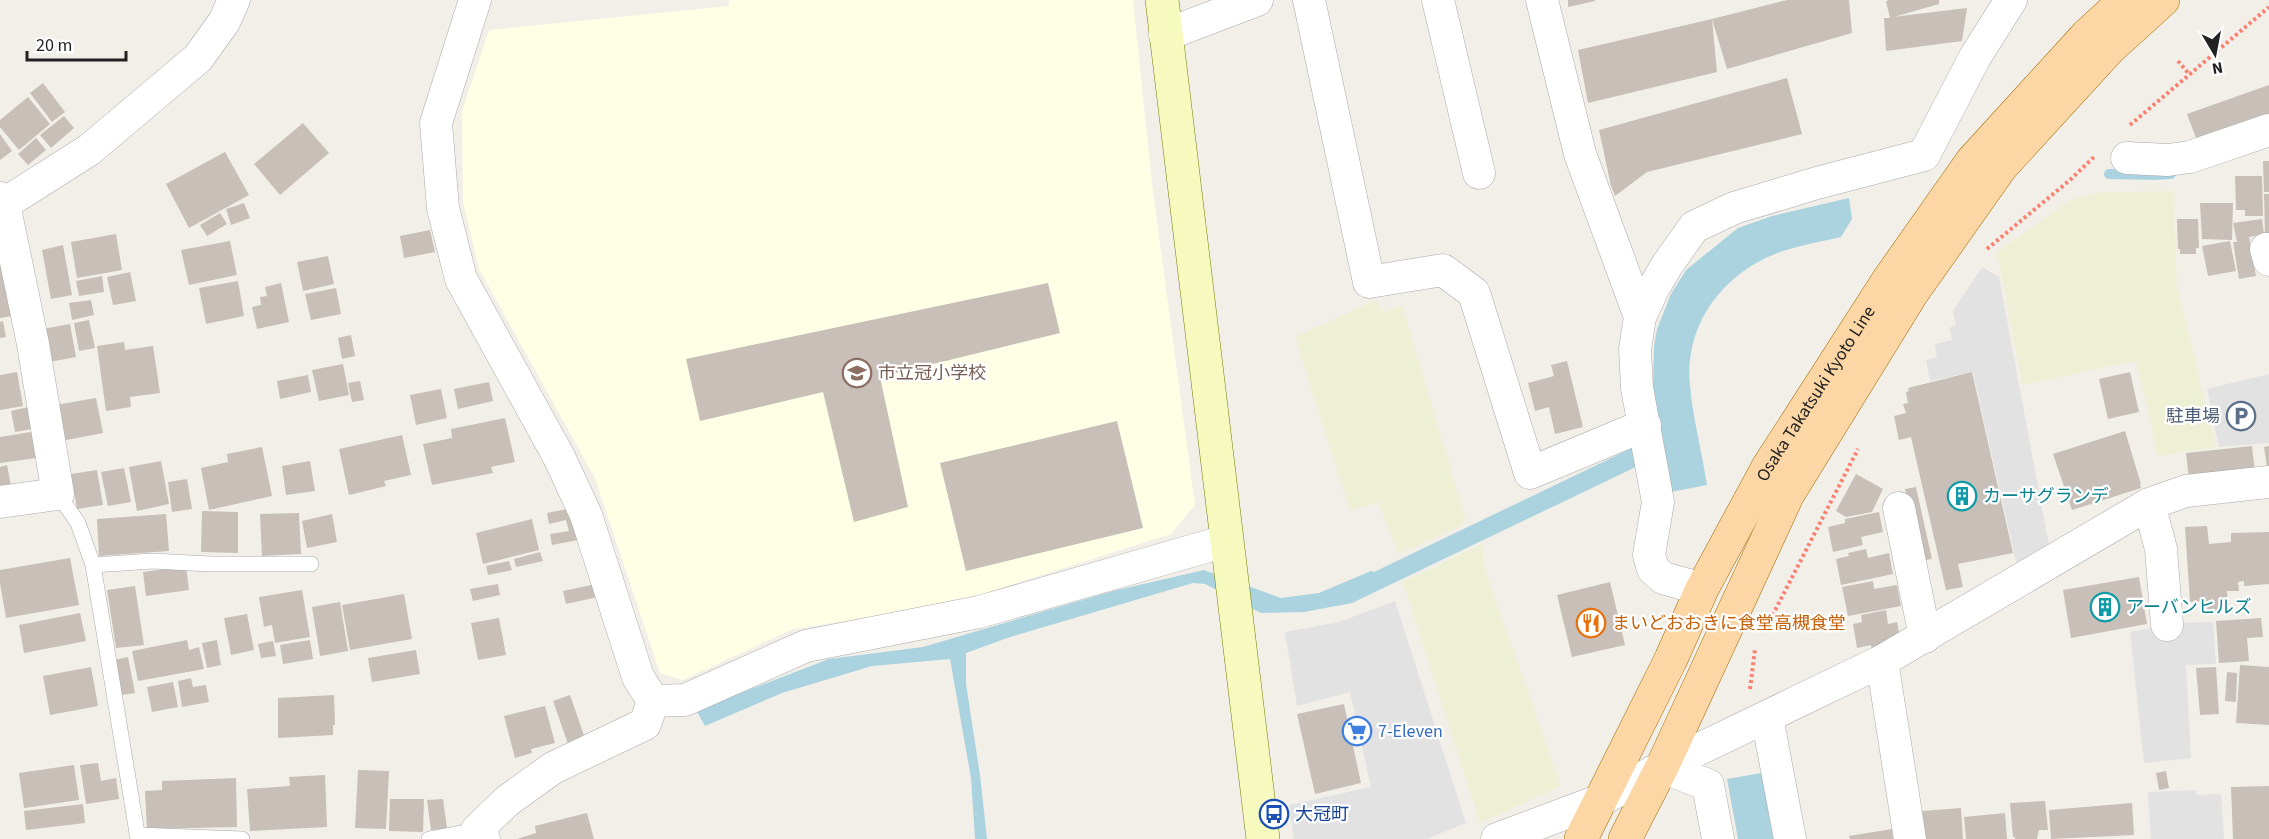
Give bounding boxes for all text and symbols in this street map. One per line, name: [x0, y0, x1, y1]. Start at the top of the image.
scale bar: [27, 24, 126, 62]
north arrow: [2185, 24, 2245, 84]
text: 20 m: [36, 33, 72, 58]
text: N: [2210, 56, 2225, 80]
street label: Osaka Takatsuki Kyoto Line: [1750, 301, 1882, 486]
school or university icon: 市立冠小学校: [841, 357, 873, 389]
place label: 市立冠小学校: [878, 361, 986, 386]
parking icon: 駐車場: [2225, 400, 2257, 432]
place label: 駐車場: [2166, 404, 2220, 429]
building icon: カーサグランデ: [1946, 480, 1978, 512]
place label: カーサグランデ: [1983, 484, 2109, 509]
building icon: アーバンヒルズ: [2089, 591, 2121, 623]
place label: アーバンヒルズ: [2126, 595, 2252, 620]
restaurant icon: まいどおおきに食堂高槻食堂: [1575, 607, 1607, 639]
place label: まいどおおきに食堂高槻食堂: [1612, 611, 1846, 636]
supermarket icon: 7-Eleven: [1341, 715, 1373, 747]
place label: 7-Eleven: [1378, 719, 1443, 744]
bus stop icon: 大冠町: [1258, 798, 1290, 830]
place label: 大冠町: [1295, 802, 1349, 827]

